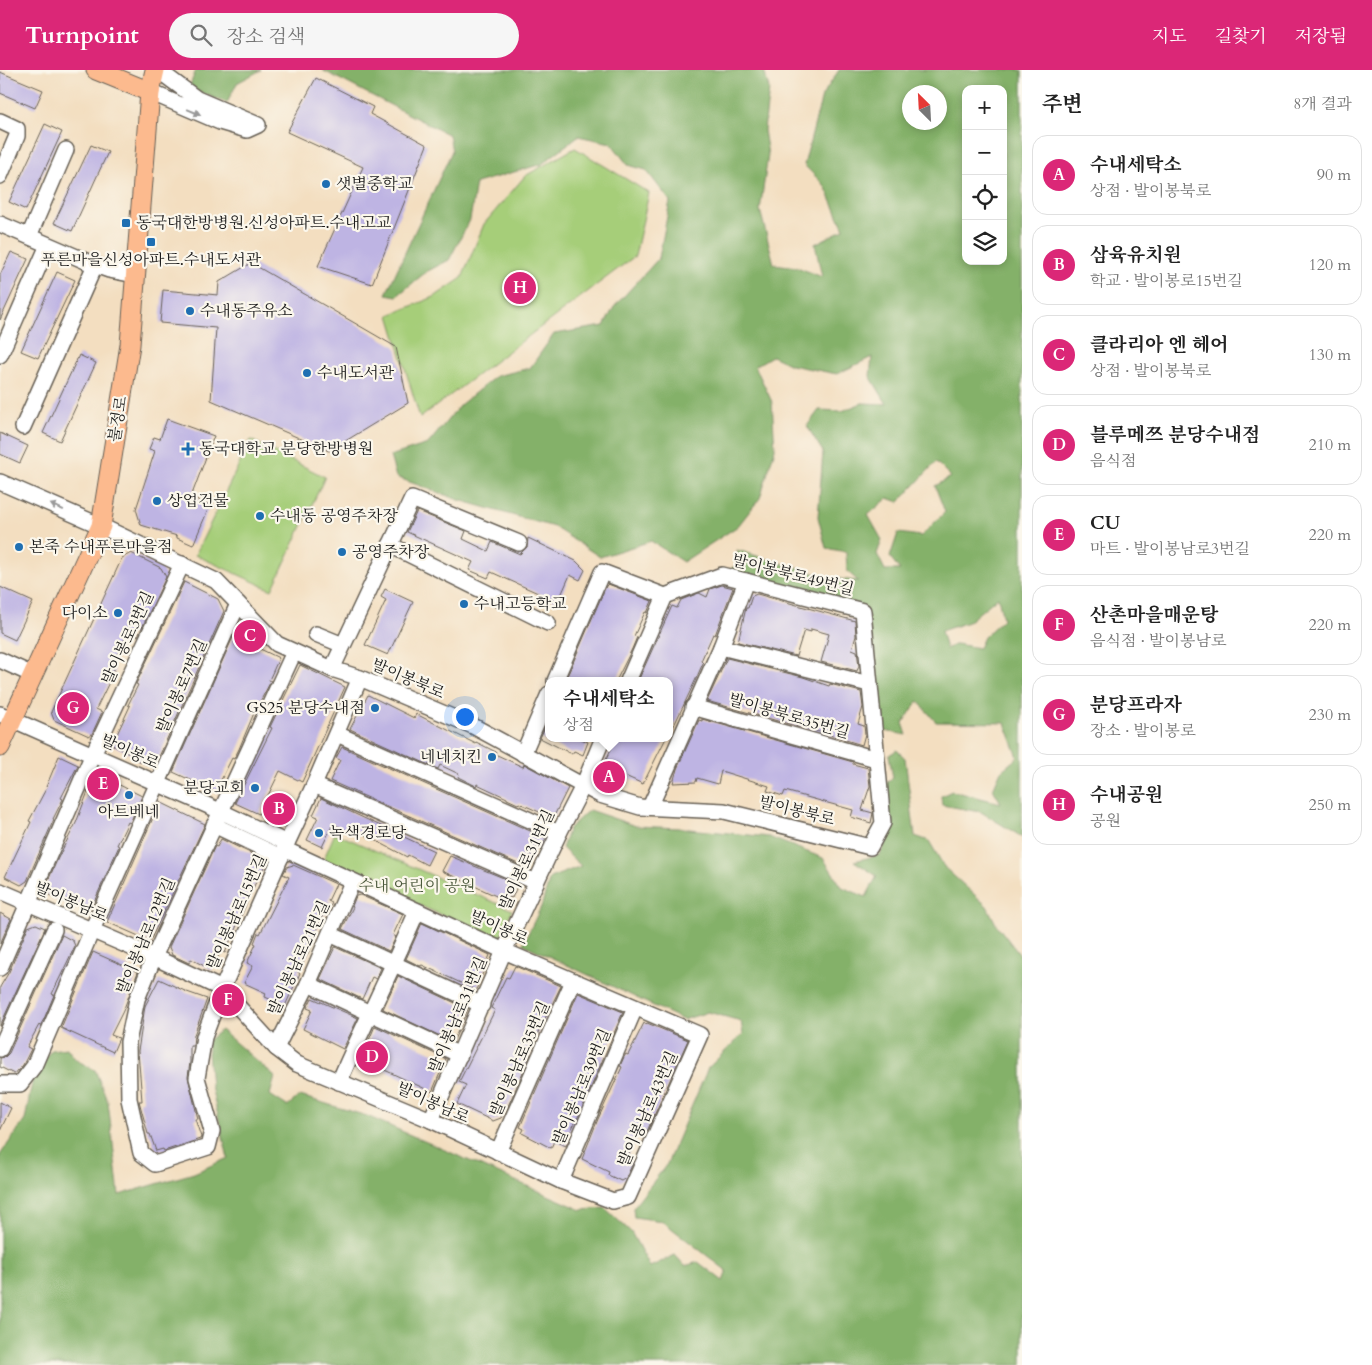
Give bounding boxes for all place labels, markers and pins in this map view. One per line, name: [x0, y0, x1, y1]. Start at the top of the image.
place label: 샛별중학교: [336, 173, 413, 195]
marker: 샛별중학교: [320, 178, 332, 190]
place label: 동국대한방병원.신성아파트.수내고교: [136, 212, 391, 234]
marker: 동국대한방병원.신성아파트.수내고교: [120, 217, 132, 229]
marker: 푸른마을신성아파트.수내도서관: [145, 236, 157, 248]
place label: 푸른마을신성아파트.수내도서관: [41, 249, 262, 271]
pin: H: [504, 269, 536, 307]
place label: 수내동주유소: [200, 300, 293, 322]
marker: 수내동주유소: [184, 305, 196, 317]
place label: 수내도서관: [317, 362, 395, 384]
marker: 수내도서관: [301, 367, 313, 379]
place label: 동국대학교 분당한방병원: [199, 438, 373, 460]
marker: 동국대학교 분당한방병원: [181, 442, 195, 456]
place label: 상업건물: [167, 490, 229, 512]
marker: 상업건물: [151, 495, 163, 507]
place label: 수내동 공영주차장: [270, 505, 398, 527]
marker: 수내동 공영주차장: [254, 510, 266, 522]
place label: 본죽 수내푸른마을점: [29, 536, 172, 558]
marker: 본죽 수내푸른마을점: [13, 541, 25, 553]
place label: 공영주차장: [352, 541, 430, 563]
marker: 공영주차장: [336, 546, 348, 558]
place label: 수내고등학교: [474, 593, 567, 615]
marker: 수내고등학교: [458, 598, 470, 610]
place label: 다이소: [62, 602, 108, 624]
marker: 다이소: [112, 607, 124, 619]
pin: C: [234, 617, 266, 655]
pin: G: [57, 689, 89, 727]
place label: GS25 분당수내점: [246, 697, 365, 719]
marker: GS25 분당수내점: [369, 702, 381, 714]
place label: 네네치킨: [420, 746, 482, 768]
marker: 네네치킨: [486, 751, 498, 763]
pin: A: [593, 758, 625, 796]
pin: E: [87, 765, 119, 803]
place label: 분당교회: [183, 777, 245, 799]
marker: 분당교회: [249, 782, 261, 794]
marker: 아트베네: [123, 789, 135, 801]
pin: B: [263, 790, 295, 828]
place label: 아트베네: [98, 801, 160, 823]
place label: 녹색경로당: [329, 822, 407, 844]
marker: 녹색경로당: [313, 827, 325, 839]
pin: F: [212, 981, 244, 1019]
pin: D: [356, 1038, 388, 1076]

